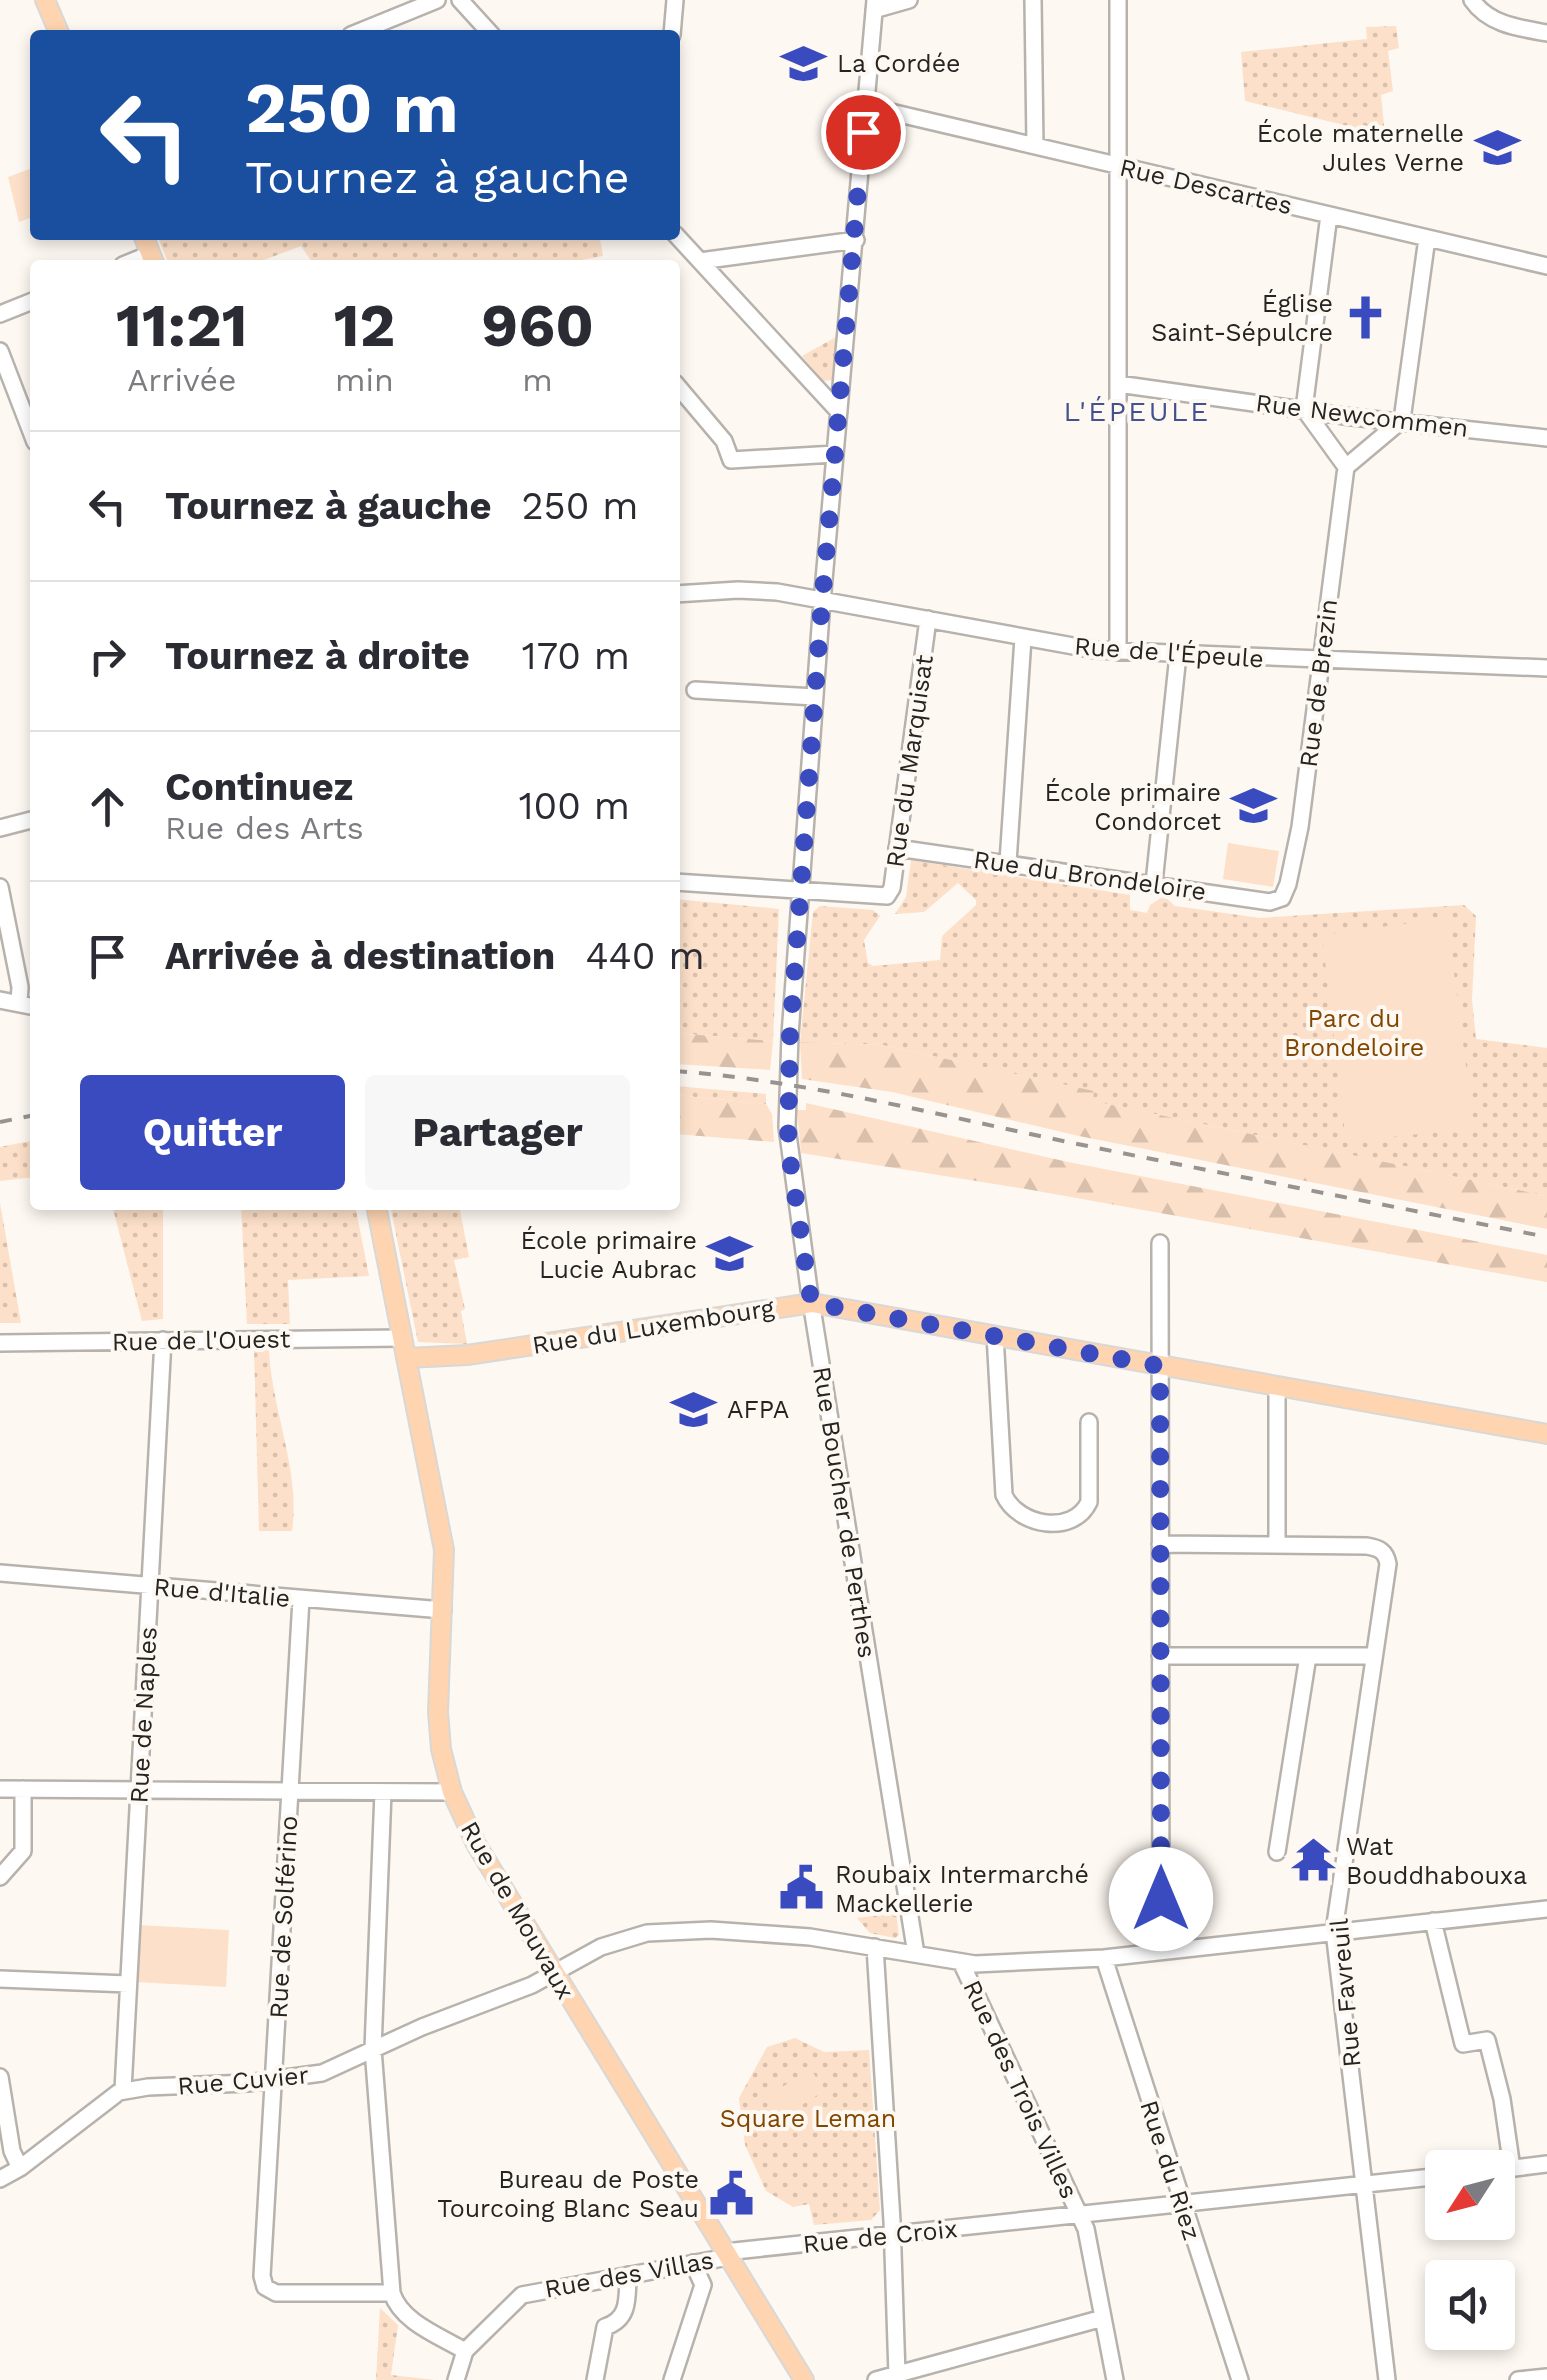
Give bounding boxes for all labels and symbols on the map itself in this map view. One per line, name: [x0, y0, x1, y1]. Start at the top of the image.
school or university icon: La Cordée: [780, 39, 828, 87]
place label: La Cordée: [837, 49, 961, 78]
pin: [821, 90, 906, 175]
place label: École maternelle Jules Verne: [1257, 119, 1464, 177]
school or university icon: École maternelle Jules Verne: [1473, 123, 1521, 171]
street label: Rue Descartes: [1117, 153, 1295, 220]
place label: Église Saint-Sépulcre: [1151, 289, 1333, 347]
church icon: Église Saint-Sépulcre: [1342, 293, 1390, 341]
street label: Rue Newcommen: [1254, 388, 1470, 443]
district label: L'ÉPEULE: [1063, 395, 1211, 428]
street label: Rue de Brezin: [1294, 597, 1343, 769]
street label: Rue de l'Épeule: [1073, 631, 1265, 674]
street label: Rue du Marquisat: [880, 652, 939, 869]
place label: École primaire Condorcet: [1045, 778, 1222, 836]
school or university icon: École primaire Condorcet: [1230, 782, 1278, 830]
street label: Rue du Brondeloire: [972, 845, 1208, 906]
park label: Parc du Brondeloire: [1284, 1004, 1424, 1062]
place label: École primaire Lucie Aubrac: [521, 1226, 697, 1284]
school or university icon: École primaire Lucie Aubrac: [706, 1230, 754, 1278]
street label: Rue du Luxembourg: [530, 1293, 777, 1360]
street label: Rue de l'Ouest: [112, 1324, 291, 1357]
street label: Rue Boucher de Perthes: [807, 1364, 882, 1660]
school or university icon: AFPA: [670, 1385, 718, 1433]
place label: AFPA: [727, 1395, 789, 1424]
street label: Rue d'Italie: [152, 1572, 291, 1613]
street label: Rue de Naples: [124, 1626, 163, 1804]
street label: Rue de Solférino: [264, 1815, 303, 2019]
street label: Rue de Mouvaux: [455, 1816, 580, 2004]
place label: Wat Bouddhabouxa: [1346, 1832, 1527, 1890]
temple icon: Wat Bouddhabouxa: [1289, 1836, 1337, 1884]
position arrow: [1109, 1847, 1213, 1951]
place label: Roubaix Intermarché Mackellerie: [835, 1860, 1089, 1918]
public building icon: Roubaix Intermarché Mackellerie: [778, 1864, 826, 1912]
street label: Rue Favreuil: [1325, 1917, 1366, 2069]
street label: Rue des Trois Villes: [957, 1976, 1084, 2203]
street label: Rue Cuvier: [176, 2060, 310, 2101]
street label: Rue du Riez: [1134, 2097, 1207, 2244]
park label: Square Leman: [720, 2104, 896, 2133]
north arrow: [1425, 2150, 1515, 2240]
place label: Bureau de Poste Tourcoing Blanc Seau: [437, 2165, 699, 2223]
public building icon: Bureau de Poste Tourcoing Blanc Seau: [708, 2169, 756, 2217]
street label: Rue de Croix: [801, 2214, 959, 2259]
street label: Rue des Villas: [542, 2245, 716, 2304]

